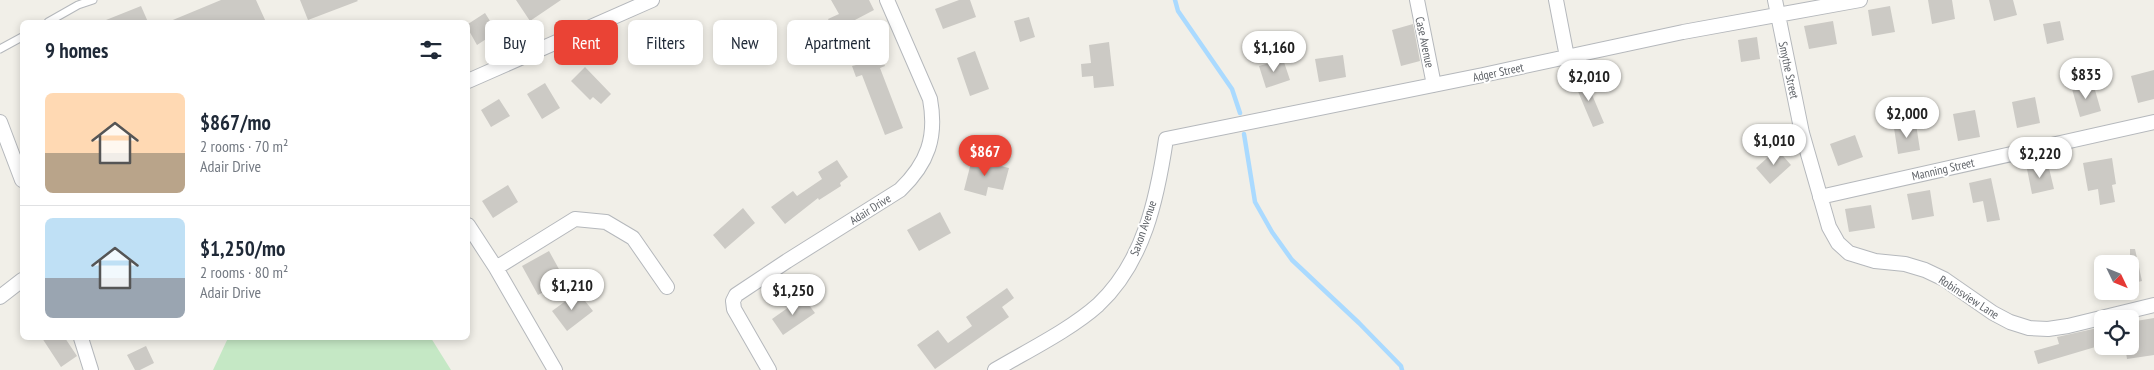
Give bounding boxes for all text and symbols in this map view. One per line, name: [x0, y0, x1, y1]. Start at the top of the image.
street label: Case Avenue: [1412, 15, 1438, 69]
chip: Buy: [485, 20, 544, 65]
chip: Rent: [554, 20, 618, 65]
chip: Filters: [628, 20, 703, 65]
chip: New: [713, 20, 777, 65]
chip: Apartment: [787, 20, 889, 65]
pin: $1,160: [1233, 30, 1315, 73]
icon: filters: [417, 36, 445, 64]
text: 9 homes: [45, 37, 108, 64]
text: $1,160: [1253, 37, 1295, 57]
street label: Smythe Street: [1776, 40, 1803, 101]
pin: $835: [2056, 58, 2116, 100]
street label: Adger Street: [1471, 59, 1526, 85]
pin: $2,010: [1548, 59, 1630, 102]
text: $835: [2071, 64, 2101, 84]
text: $2,010: [1568, 66, 1610, 86]
pin: $2,000: [1866, 96, 1948, 139]
text: $2,000: [1886, 103, 1928, 123]
text: $867/mo: [200, 109, 271, 136]
icon: home: [85, 113, 145, 173]
pin: $1,010: [1733, 124, 1815, 166]
text: $1,010: [1753, 130, 1795, 150]
pin: $867: [955, 134, 1015, 177]
text: 2 rooms · 70 m²: [200, 136, 288, 156]
pin: $2,220: [1999, 136, 2081, 179]
text: $867: [970, 141, 1000, 161]
text: $2,220: [2019, 143, 2061, 163]
street label: Manning Street: [1910, 154, 1976, 183]
text: Adair Drive: [200, 156, 261, 176]
street label: Adair Drive: [847, 190, 893, 228]
street label: Saxon Avenue: [1127, 198, 1159, 258]
text: $1,250/mo: [200, 235, 285, 262]
icon: home: [85, 238, 145, 298]
north arrow: [2094, 255, 2139, 300]
map controls: [2094, 255, 2139, 355]
text: 2 rooms · 80 m²: [200, 262, 288, 282]
pin: $1,210: [531, 268, 613, 311]
street label: Robinsview Lane: [1936, 272, 2002, 322]
pin: $1,250: [752, 274, 834, 316]
text: $1,210: [551, 275, 593, 295]
text: $1,250: [772, 280, 814, 300]
text: Adair Drive: [200, 282, 261, 302]
button: locate: [2094, 310, 2139, 355]

